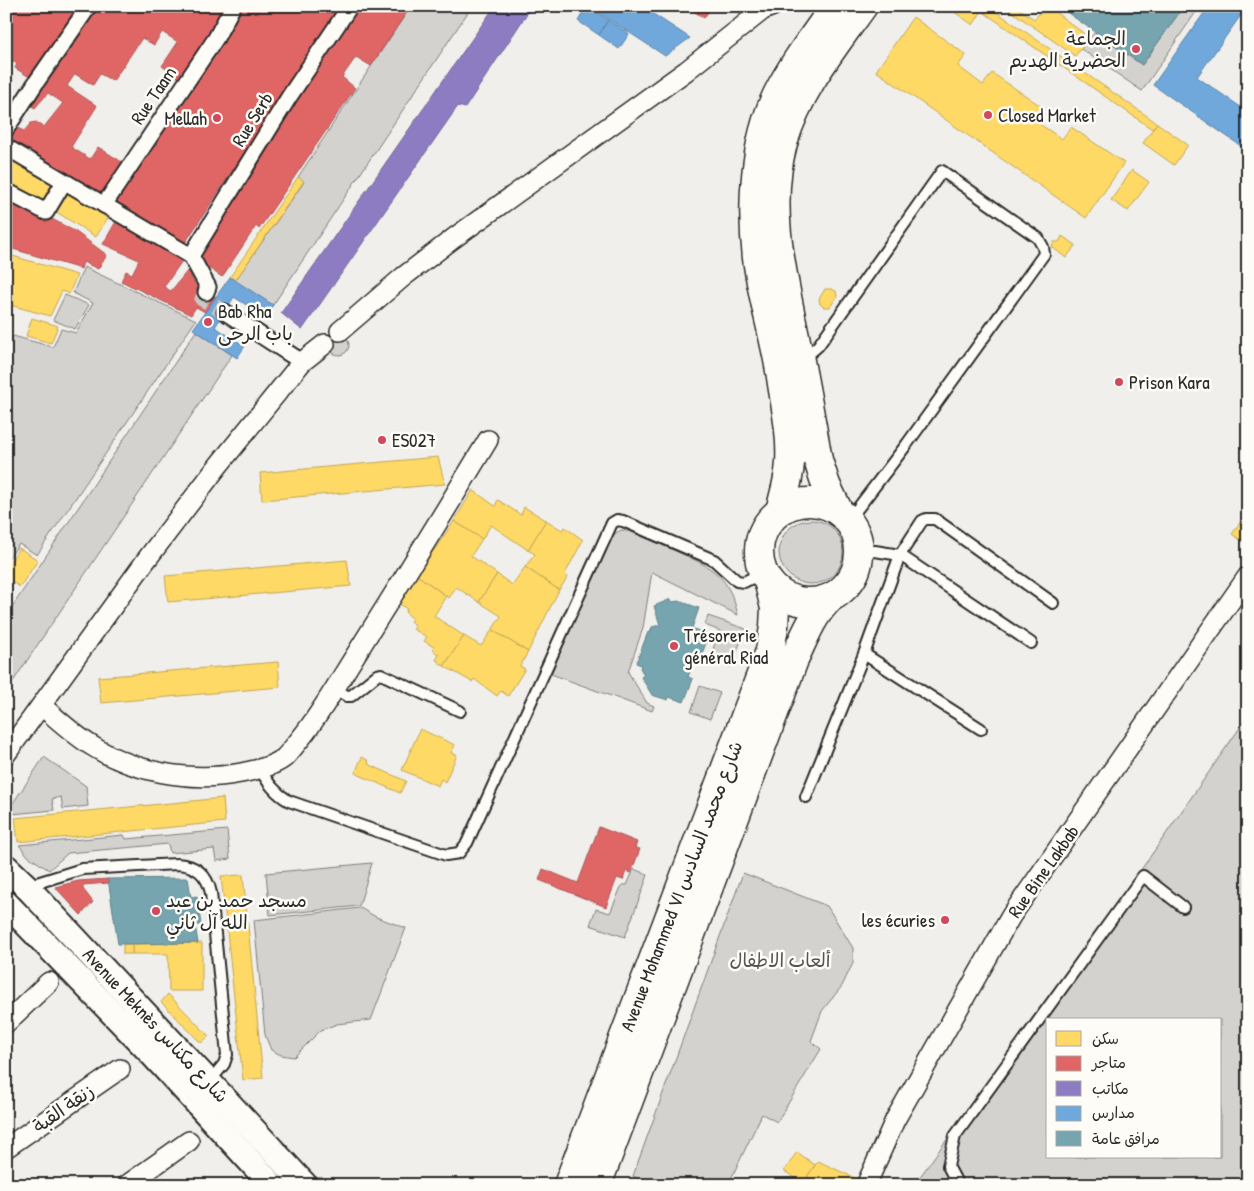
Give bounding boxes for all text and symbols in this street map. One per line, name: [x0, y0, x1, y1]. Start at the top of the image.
place label: الجماعة الحضرية الهديم: [1009, 25, 1126, 75]
marker: الجماعة الحضرية الهديم: [1130, 43, 1142, 55]
street label: Rue Taam: [124, 61, 182, 129]
street label: Rue Serb: [225, 87, 279, 151]
place label: Closed Market: [998, 102, 1096, 128]
place label: Mellah: [165, 105, 207, 131]
marker: Closed Market: [982, 109, 994, 121]
marker: Mellah: [211, 112, 223, 124]
place label: Bab Rha باب الرحى: [218, 298, 293, 346]
marker: Bab Rha باب الرحى: [202, 316, 214, 328]
place label: Prison Kara: [1129, 369, 1210, 395]
marker: Prison Kara: [1113, 376, 1125, 388]
place label: ES027: [392, 427, 436, 453]
marker: ES027: [376, 434, 388, 446]
place label: Trésorerie général Riad: [684, 622, 769, 670]
marker: Trésorerie général Riad: [668, 640, 680, 652]
street label: Avenue Mohammed VI شارع محمد السادس: [614, 737, 749, 1035]
street label: Rue Bine Lakbab: [1001, 819, 1085, 923]
place label: مسجد حمد بن عبد الله آل ثاني: [166, 887, 307, 939]
marker: مسجد حمد بن عبد الله آل ثاني: [150, 905, 162, 917]
place label: les écuries: [862, 907, 935, 933]
marker: les écuries: [939, 914, 951, 926]
street label: Avenue Meknès شارع مكناس: [76, 942, 235, 1109]
park label: ألعاب الاطفال: [730, 947, 831, 973]
legend: [1046, 1018, 1222, 1158]
text: سكن: [1092, 1028, 1119, 1049]
text: متاجر: [1090, 1052, 1126, 1073]
street label: زنقة القبة: [27, 1077, 99, 1139]
text: مكاتب: [1092, 1078, 1129, 1099]
text: مدارس: [1092, 1102, 1135, 1123]
text: مرافق عامة: [1092, 1128, 1160, 1149]

